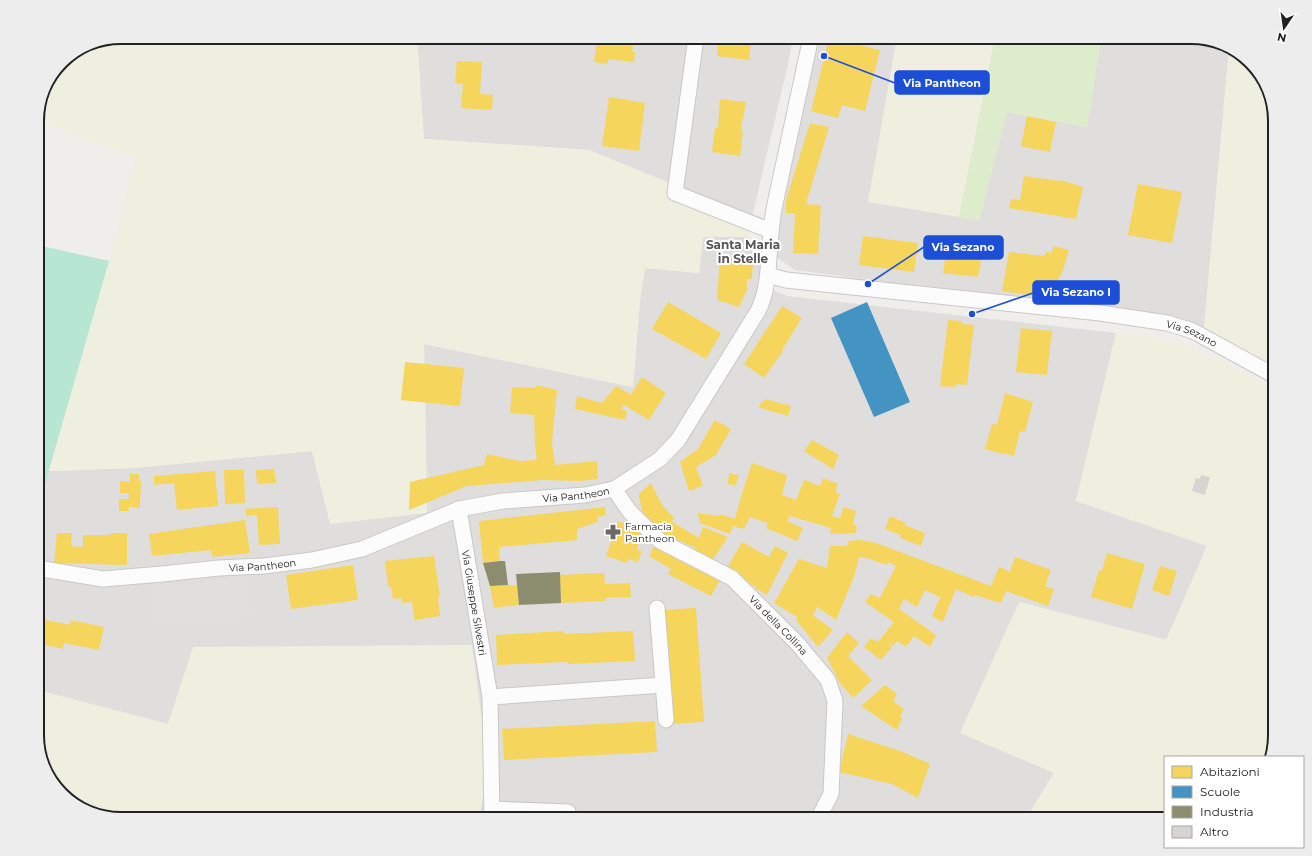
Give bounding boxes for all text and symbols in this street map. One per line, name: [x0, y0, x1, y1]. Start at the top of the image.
north arrow: [1264, 8, 1304, 48]
text: N: [1276, 30, 1288, 46]
callout: Via Pantheon: [895, 71, 989, 94]
text: Via Pantheon: [902, 76, 981, 90]
callout: Via Sezano: [924, 236, 1003, 259]
district label: Santa Maria in Stelle: [706, 237, 780, 266]
text: Via Sezano: [931, 240, 994, 254]
callout: Via Sezano I: [1033, 281, 1119, 304]
text: Via Sezano I: [1040, 285, 1111, 299]
street label: Via Sezano: [1165, 317, 1219, 350]
street label: Via Pantheon: [542, 484, 611, 505]
place label: Farmacia Pantheon: [625, 520, 675, 545]
pharmacy icon: Farmacia Pantheon: [604, 523, 622, 541]
street label: Via Giuseppe Silvestri: [459, 549, 489, 657]
street label: Via Pantheon: [228, 556, 297, 575]
street label: Via della Collina: [746, 593, 810, 658]
legend: [1164, 756, 1304, 848]
text: Abitazioni: [1200, 764, 1260, 779]
text: Scuole: [1200, 784, 1240, 799]
text: Industria: [1200, 804, 1254, 819]
text: Altro: [1200, 824, 1229, 839]

